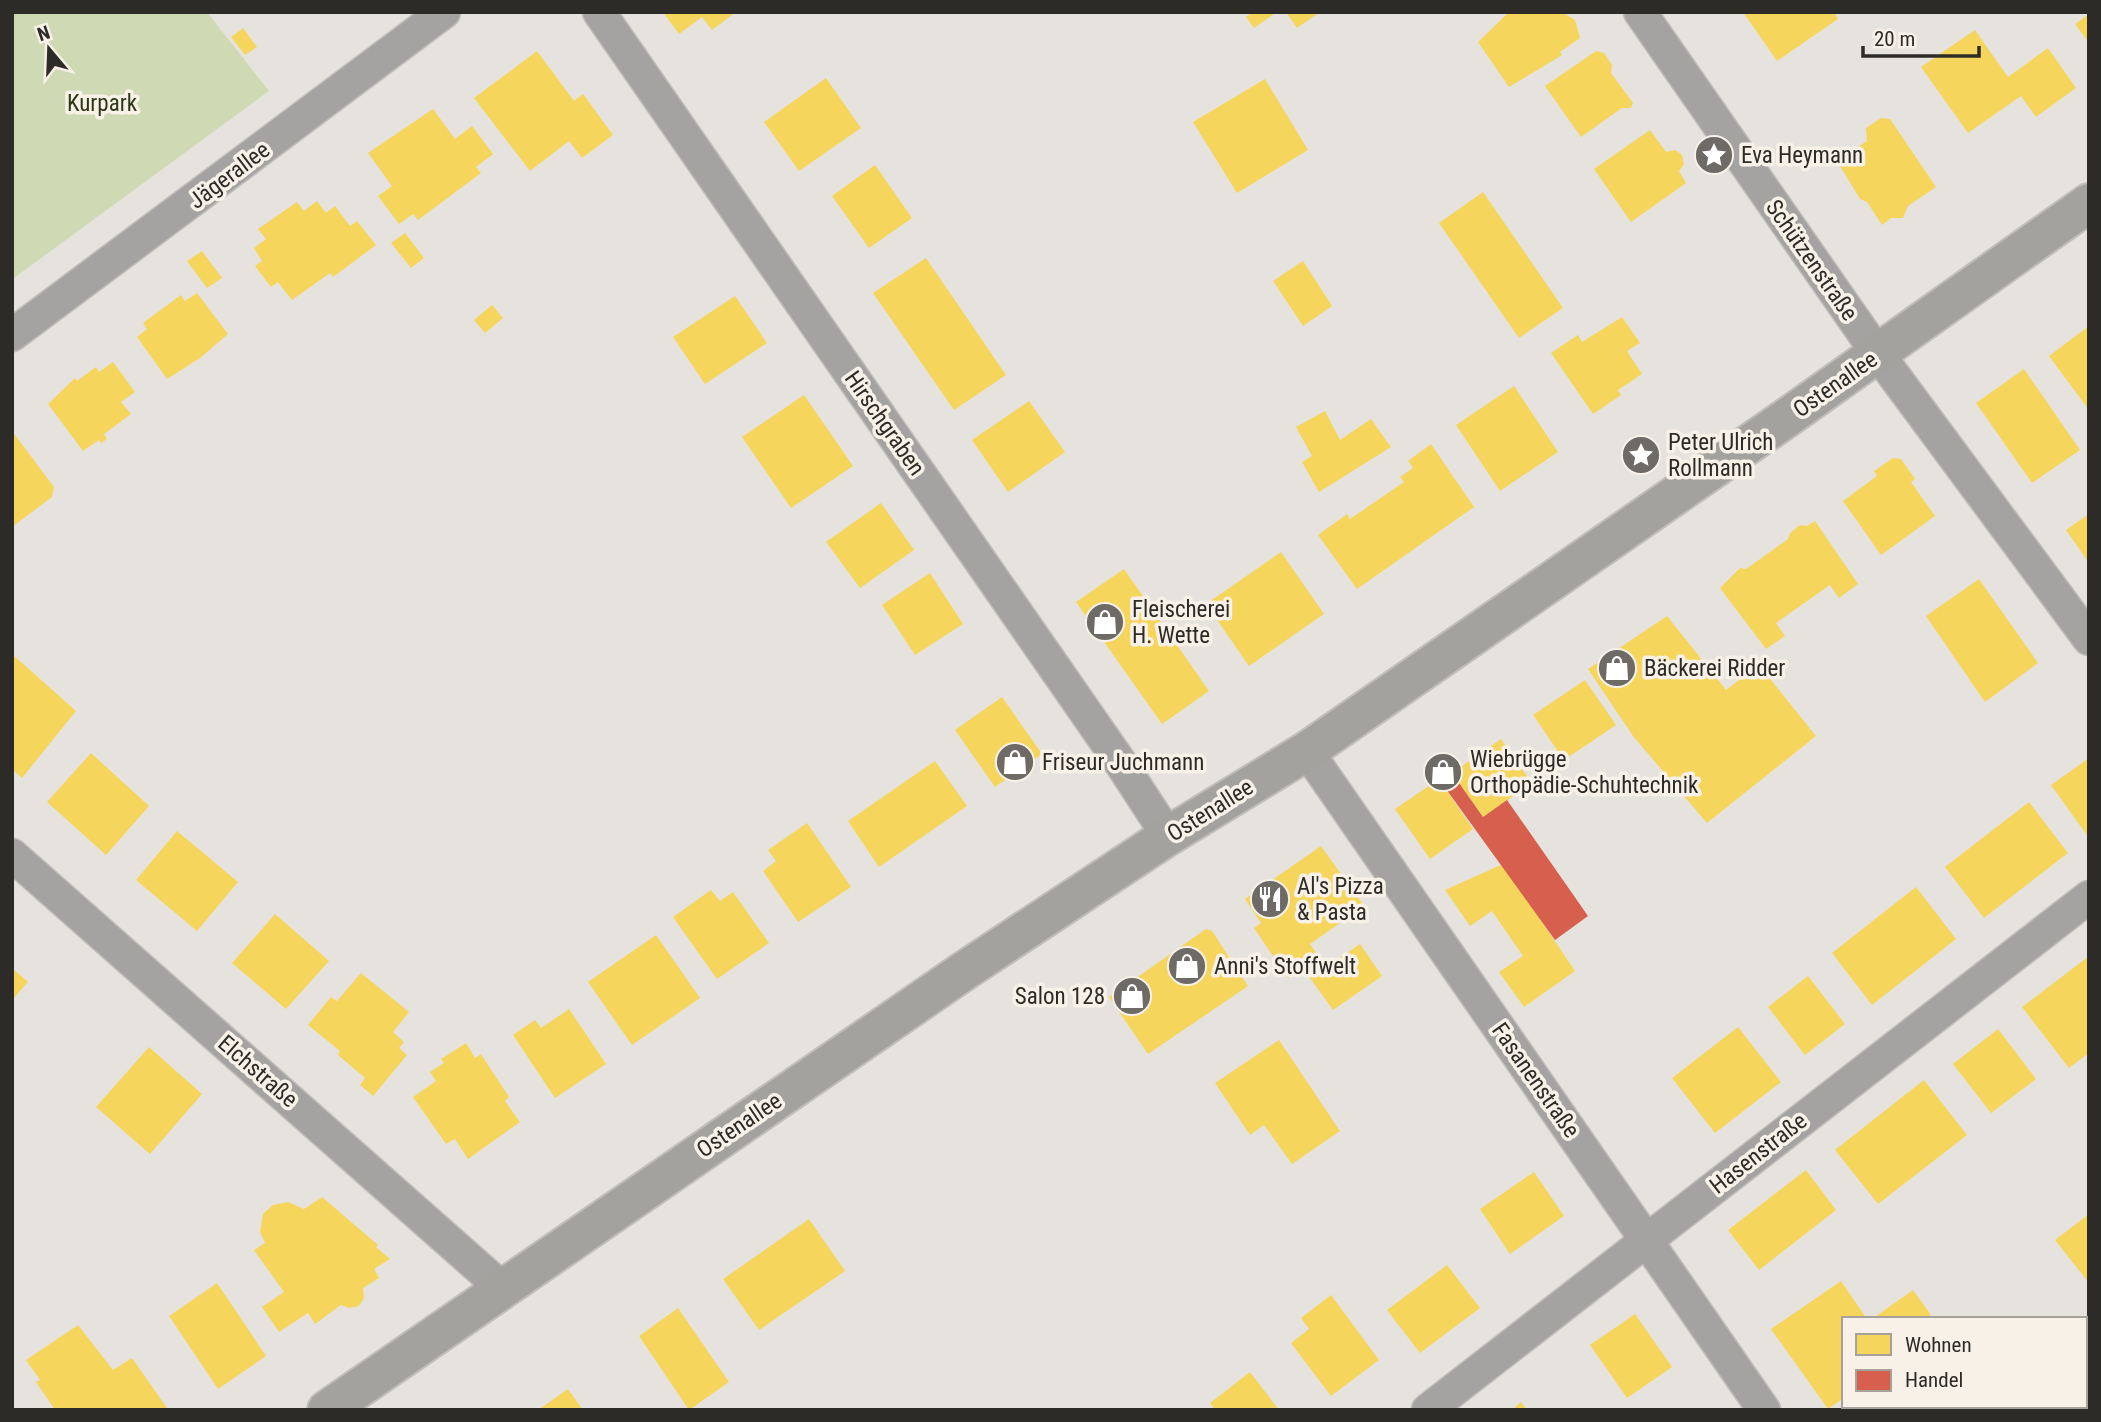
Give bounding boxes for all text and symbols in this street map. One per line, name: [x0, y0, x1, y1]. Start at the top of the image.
north arrow: [14, 14, 84, 84]
scale bar: [1863, 14, 1979, 58]
text: N: [34, 21, 53, 46]
text: 20 m: [1874, 27, 1915, 51]
park label: Kurpark: [67, 90, 138, 117]
place icon: Eva Heymann: [1693, 134, 1735, 176]
street label: Jägerallee: [184, 136, 275, 214]
place label: Eva Heymann: [1741, 142, 1863, 169]
street label: Schützenstraße: [1760, 195, 1863, 326]
street label: Ostenallee: [1788, 346, 1882, 423]
street label: Hirschgraben: [839, 366, 930, 481]
place label: Peter Ulrich Rollmann: [1668, 429, 1773, 482]
place icon: Peter Ulrich Rollmann: [1620, 434, 1662, 476]
place label: Fleischerei H. Wette: [1132, 596, 1230, 649]
shop icon: Fleischerei H. Wette: [1084, 601, 1126, 643]
shop icon: Bäckerei Ridder: [1596, 647, 1638, 689]
place label: Bäckerei Ridder: [1644, 655, 1785, 682]
shop icon: Friseur Juchmann: [994, 741, 1036, 783]
place label: Wiebrügge Orthopädie-Schuhtechnik: [1470, 746, 1699, 799]
place label: Friseur Juchmann: [1042, 749, 1204, 776]
shop icon: Wiebrügge Orthopädie-Schuhtechnik: [1422, 751, 1464, 793]
street label: Ostenallee: [1162, 773, 1258, 847]
place label: Al's Pizza & Pasta: [1297, 873, 1384, 926]
restaurant icon: Al's Pizza & Pasta: [1249, 878, 1291, 920]
shop icon: Anni's Stoffwelt: [1166, 945, 1208, 987]
place label: Anni's Stoffwelt: [1214, 953, 1356, 980]
shop icon: Salon 128: [1111, 975, 1153, 1017]
place label: Salon 128: [1015, 983, 1105, 1010]
street label: Fasanenstraße: [1486, 1018, 1585, 1143]
street label: Elchstraße: [213, 1030, 303, 1113]
street label: Ostenallee: [692, 1087, 787, 1164]
street label: Hasenstraße: [1705, 1107, 1812, 1200]
legend: [1842, 1317, 2087, 1408]
text: Wohnen: [1905, 1333, 1972, 1357]
text: Handel: [1905, 1368, 1963, 1392]

